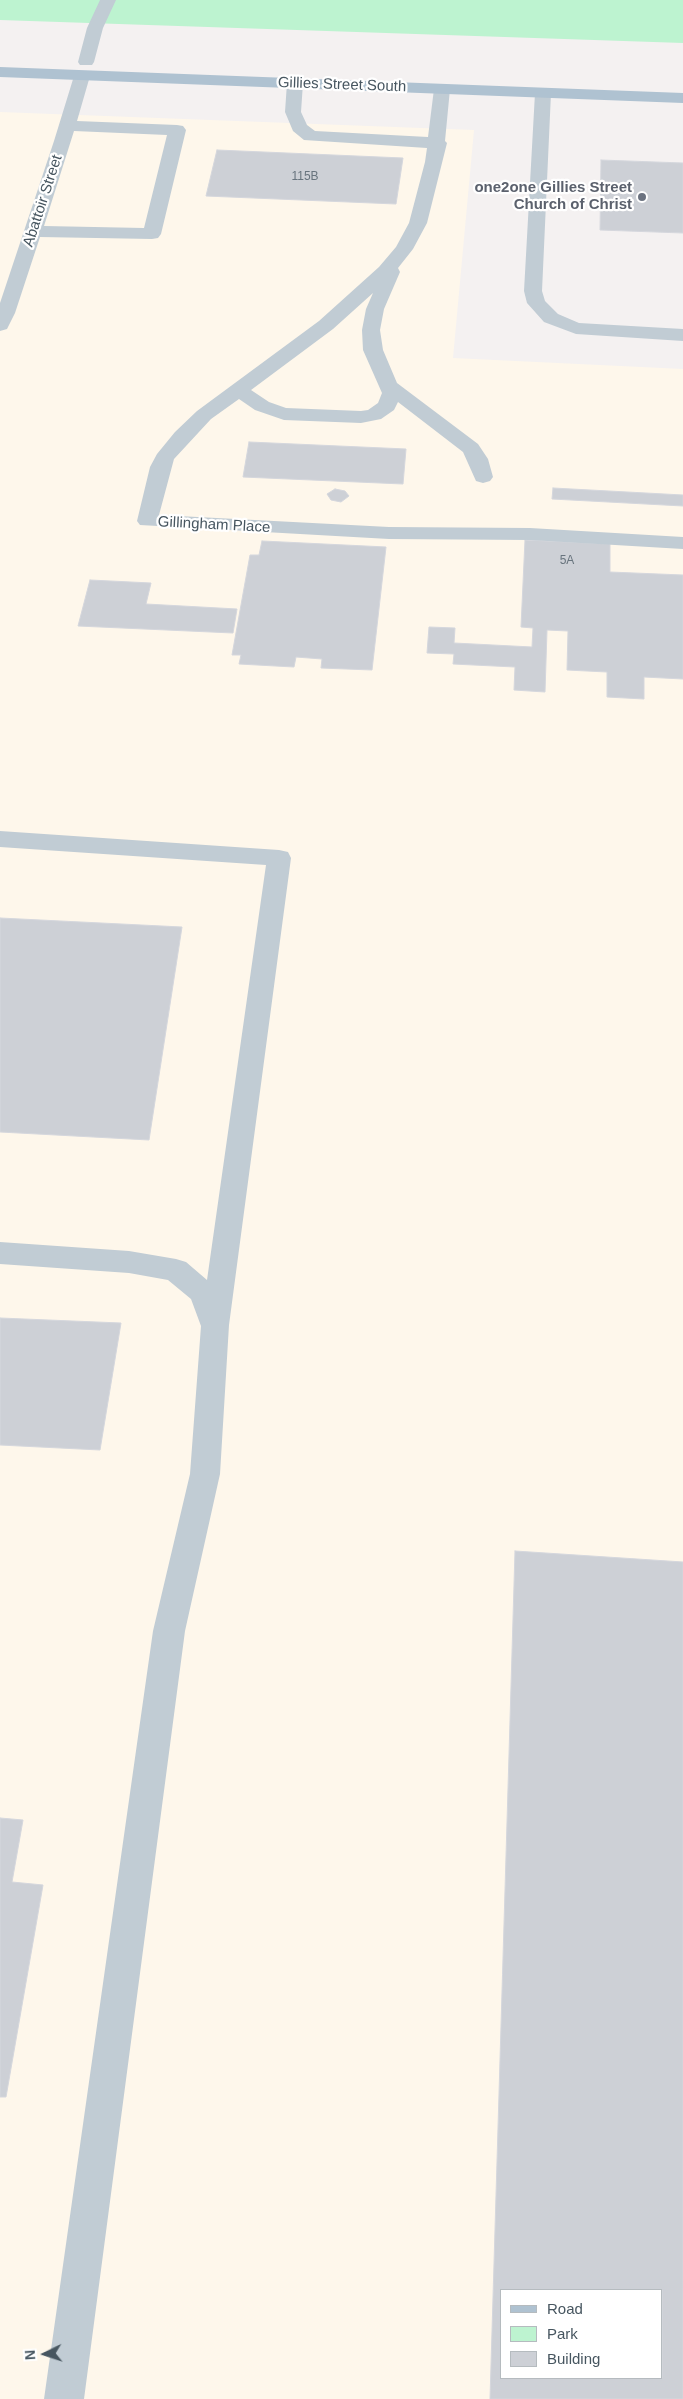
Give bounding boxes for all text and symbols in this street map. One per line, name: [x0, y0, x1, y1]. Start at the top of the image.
street label: Gillies Street South: [278, 74, 406, 96]
street label: Abattoir Street: [20, 153, 66, 249]
house number: 115B: [291, 170, 319, 184]
place label: one2one Gillies Street Church of Christ: [474, 179, 632, 214]
marker: one2one Gillies Street Church of Christ: [636, 191, 648, 203]
street label: Gillingham Place: [157, 513, 271, 537]
house number: 5A: [560, 554, 574, 568]
legend: [500, 2289, 663, 2379]
text: Road: [547, 2300, 583, 2317]
text: Park: [547, 2325, 578, 2342]
north arrow: [20, 2329, 70, 2379]
text: N: [22, 2349, 38, 2361]
text: Building: [547, 2350, 600, 2367]

